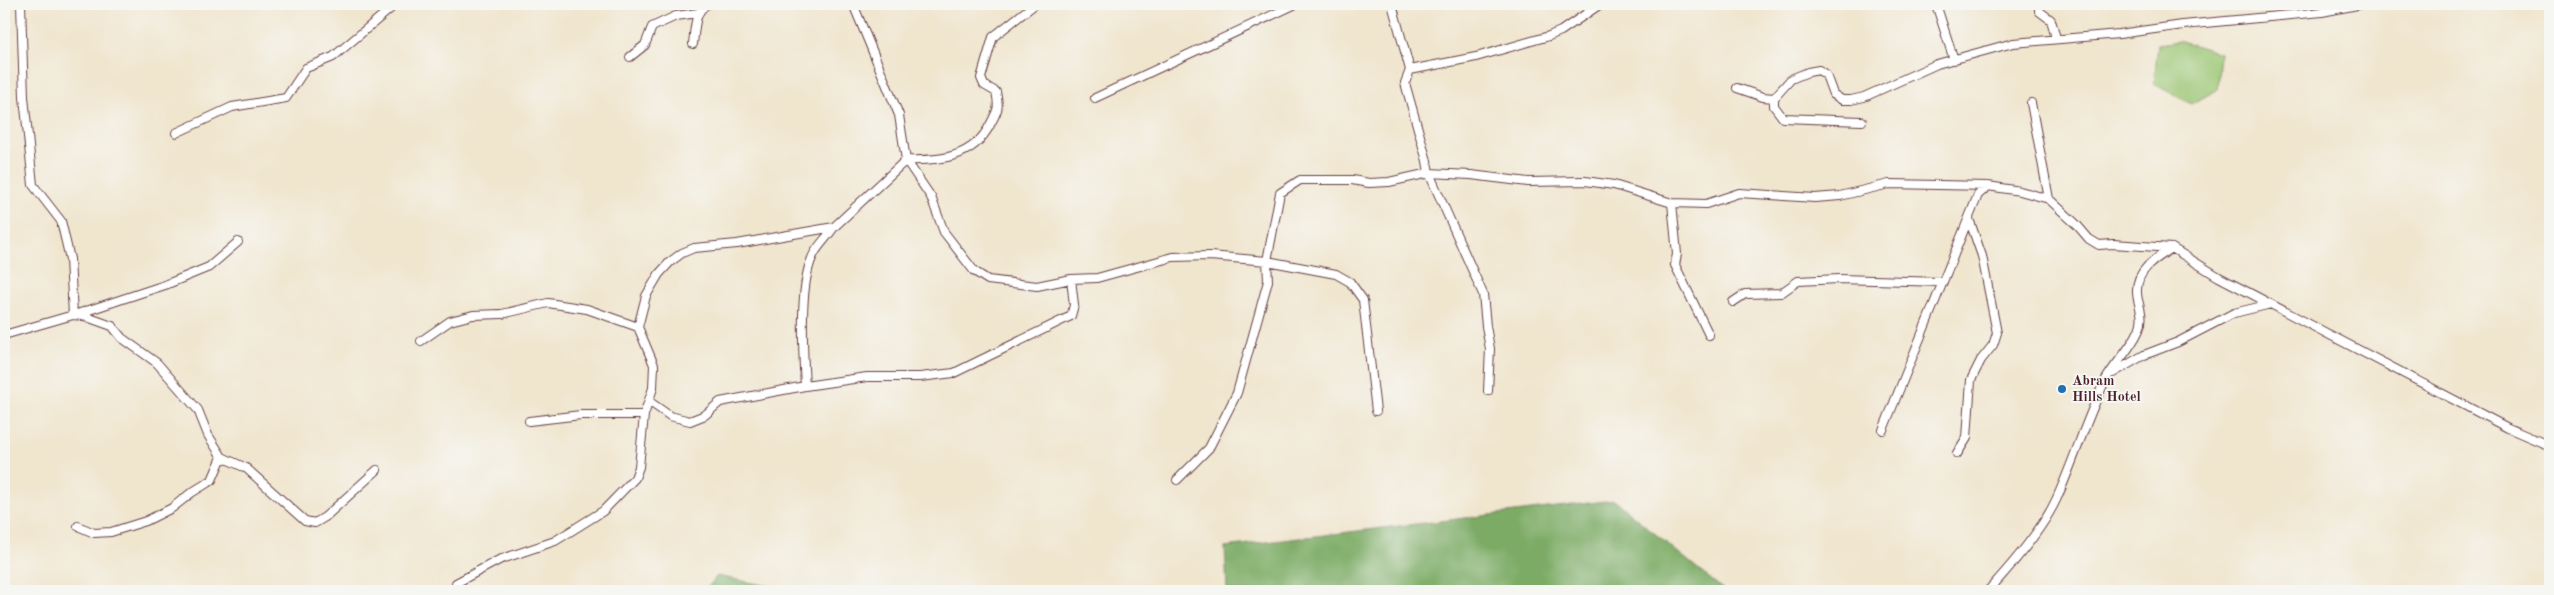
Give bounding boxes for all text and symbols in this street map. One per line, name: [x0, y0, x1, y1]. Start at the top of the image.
place label: Abram Hills Hotel: [2072, 374, 2141, 404]
marker: Abram Hills Hotel: [2056, 383, 2068, 395]

